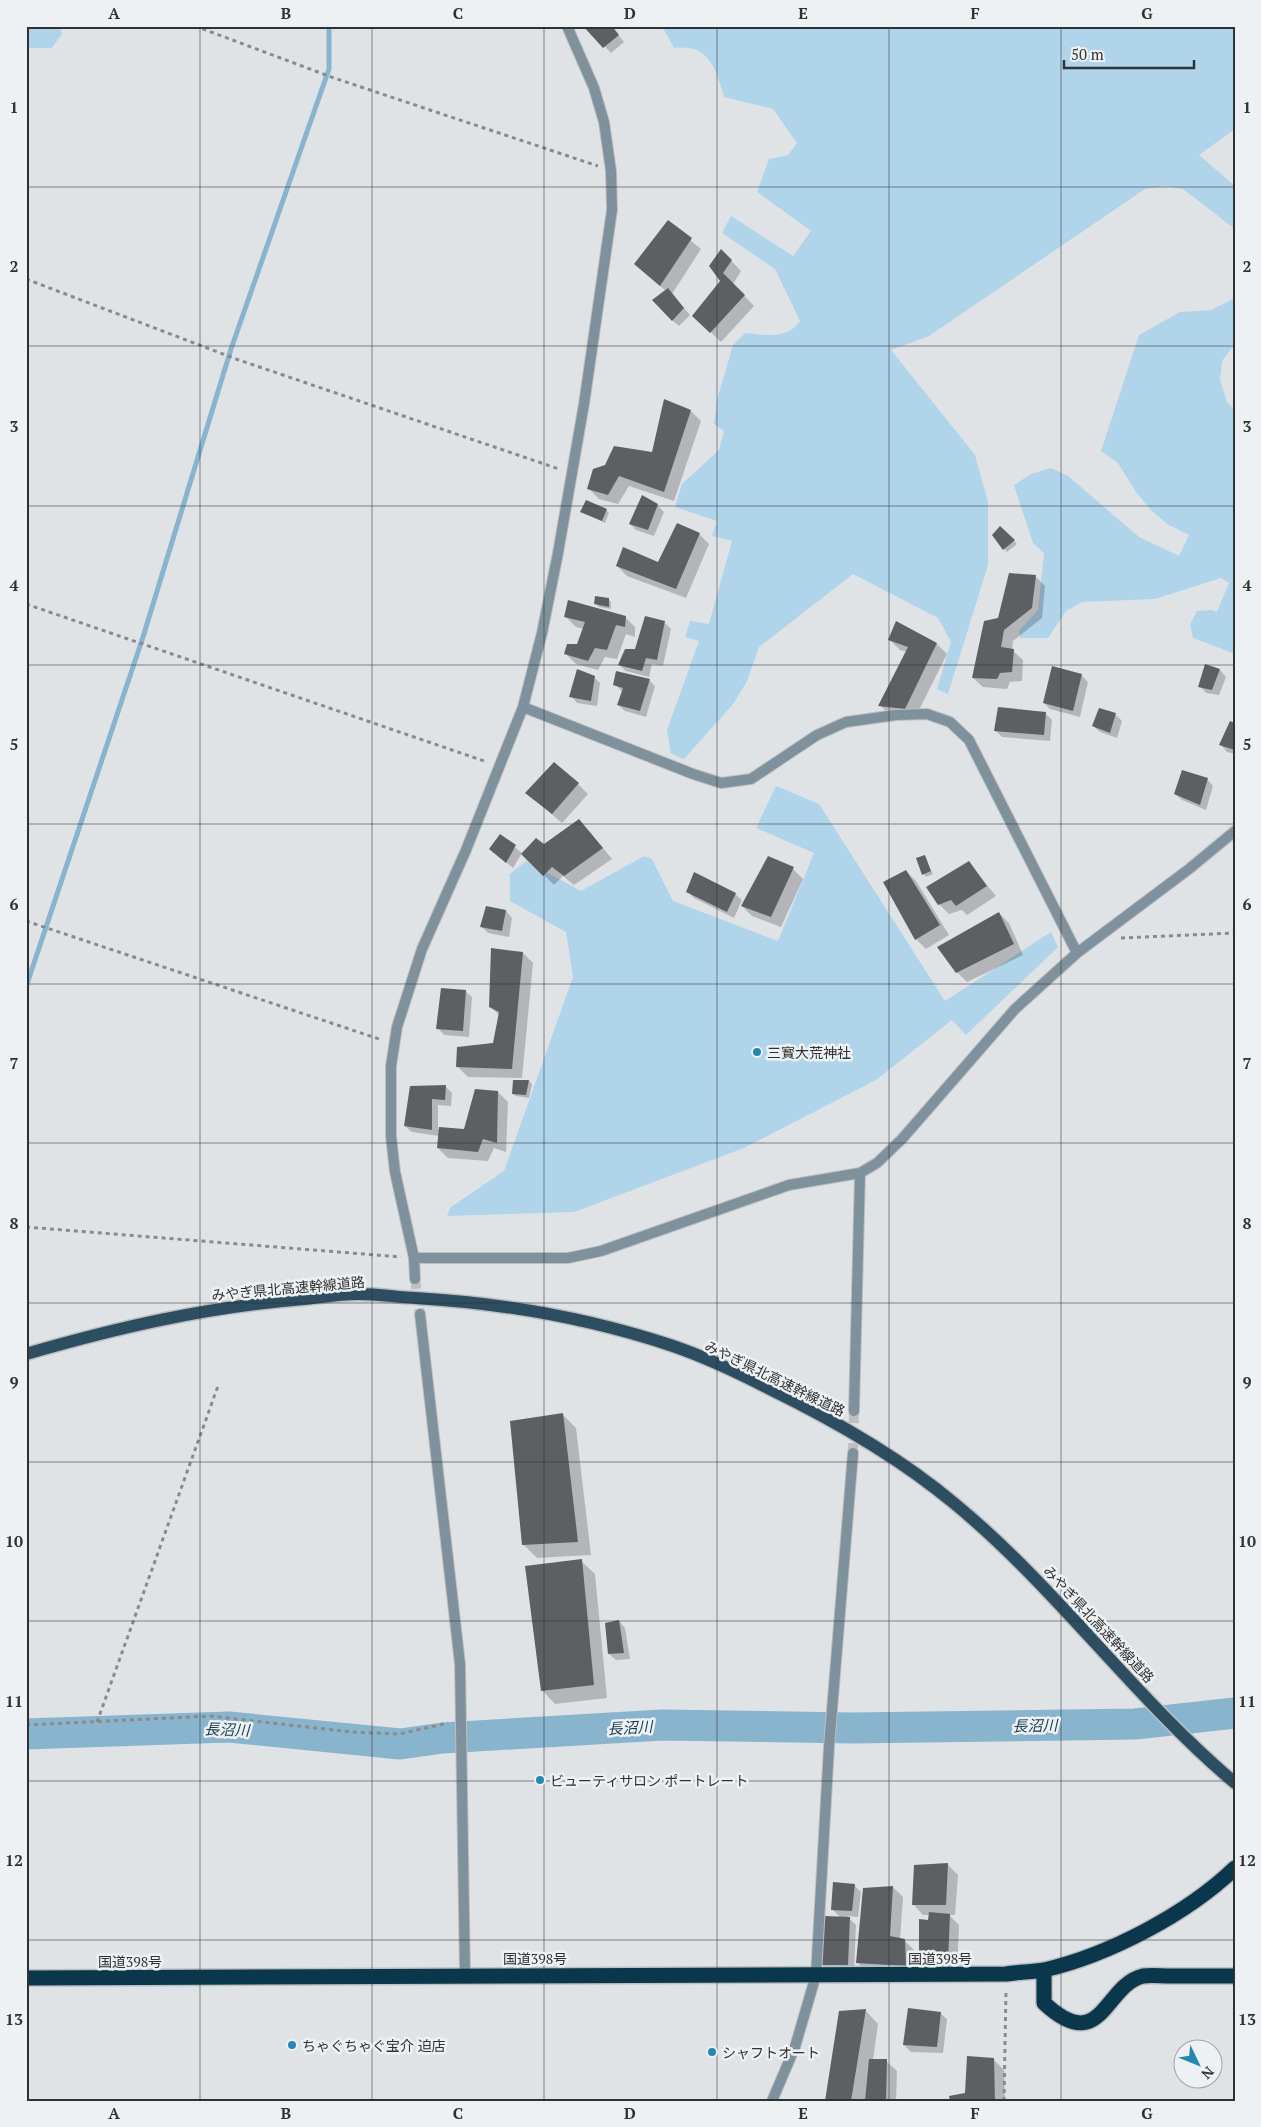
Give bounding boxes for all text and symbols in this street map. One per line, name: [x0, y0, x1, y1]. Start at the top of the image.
text: A: [108, 2, 120, 24]
text: B: [281, 2, 291, 24]
text: C: [453, 2, 463, 24]
text: D: [624, 2, 636, 24]
text: E: [798, 2, 808, 24]
text: F: [970, 2, 980, 24]
text: G: [1141, 2, 1153, 24]
scale bar: [1064, 38, 1194, 70]
text: 50 m: [1071, 44, 1104, 64]
text: 1: [9, 96, 19, 118]
text: 1: [1242, 96, 1252, 118]
text: 2: [9, 255, 19, 277]
text: 2: [1242, 255, 1252, 277]
text: 3: [9, 415, 19, 437]
text: 3: [1242, 415, 1252, 437]
text: 4: [9, 574, 19, 596]
text: 4: [1242, 574, 1252, 596]
text: 5: [9, 733, 19, 755]
text: 5: [1242, 733, 1252, 755]
text: 6: [9, 893, 19, 915]
text: 6: [1242, 893, 1252, 915]
place label: 三寳大荒神社: [767, 1043, 851, 1062]
marker: 三寳大荒神社: [751, 1046, 763, 1058]
text: 7: [9, 1052, 19, 1074]
text: 7: [1242, 1052, 1252, 1074]
text: 8: [9, 1212, 19, 1234]
text: 8: [1242, 1212, 1252, 1234]
street label: みやぎ県北高速幹線道路: [210, 1272, 366, 1304]
street label: みやぎ県北高速幹線道路: [702, 1336, 848, 1420]
text: 9: [9, 1371, 19, 1393]
text: 9: [1242, 1371, 1252, 1393]
text: 10: [5, 1530, 23, 1552]
text: 10: [1238, 1530, 1256, 1552]
street label: みやぎ県北高速幹線道路: [1040, 1561, 1158, 1687]
text: 11: [5, 1690, 23, 1712]
text: 11: [1238, 1690, 1256, 1712]
water label: 長沼川: [1012, 1715, 1060, 1735]
water label: 長沼川: [607, 1716, 655, 1738]
water label: 長沼川: [204, 1718, 252, 1740]
place label: ビューティサロン ポートレート: [550, 1771, 749, 1790]
marker: ビューティサロン ポートレート: [534, 1774, 546, 1786]
text: 12: [5, 1849, 23, 1871]
text: 12: [1238, 1849, 1256, 1871]
street label: 国道398号: [503, 1949, 567, 1968]
street label: 国道398号: [908, 1949, 972, 1968]
street label: 国道398号: [98, 1952, 162, 1971]
text: 13: [5, 2008, 23, 2030]
text: 13: [1238, 2008, 1256, 2030]
place label: ちゃぐちゃぐ宝介 迫店: [302, 2036, 445, 2055]
marker: ちゃぐちゃぐ宝介 迫店: [286, 2039, 298, 2051]
north arrow: [1174, 2040, 1224, 2090]
place label: シャフトオート: [722, 2043, 820, 2062]
marker: シャフトオート: [706, 2046, 718, 2058]
text: N: [1197, 2063, 1218, 2084]
text: A: [108, 2102, 120, 2124]
text: B: [281, 2102, 291, 2124]
text: C: [453, 2102, 463, 2124]
text: D: [624, 2102, 636, 2124]
text: E: [798, 2102, 808, 2124]
text: F: [970, 2102, 980, 2124]
text: G: [1141, 2102, 1153, 2124]

